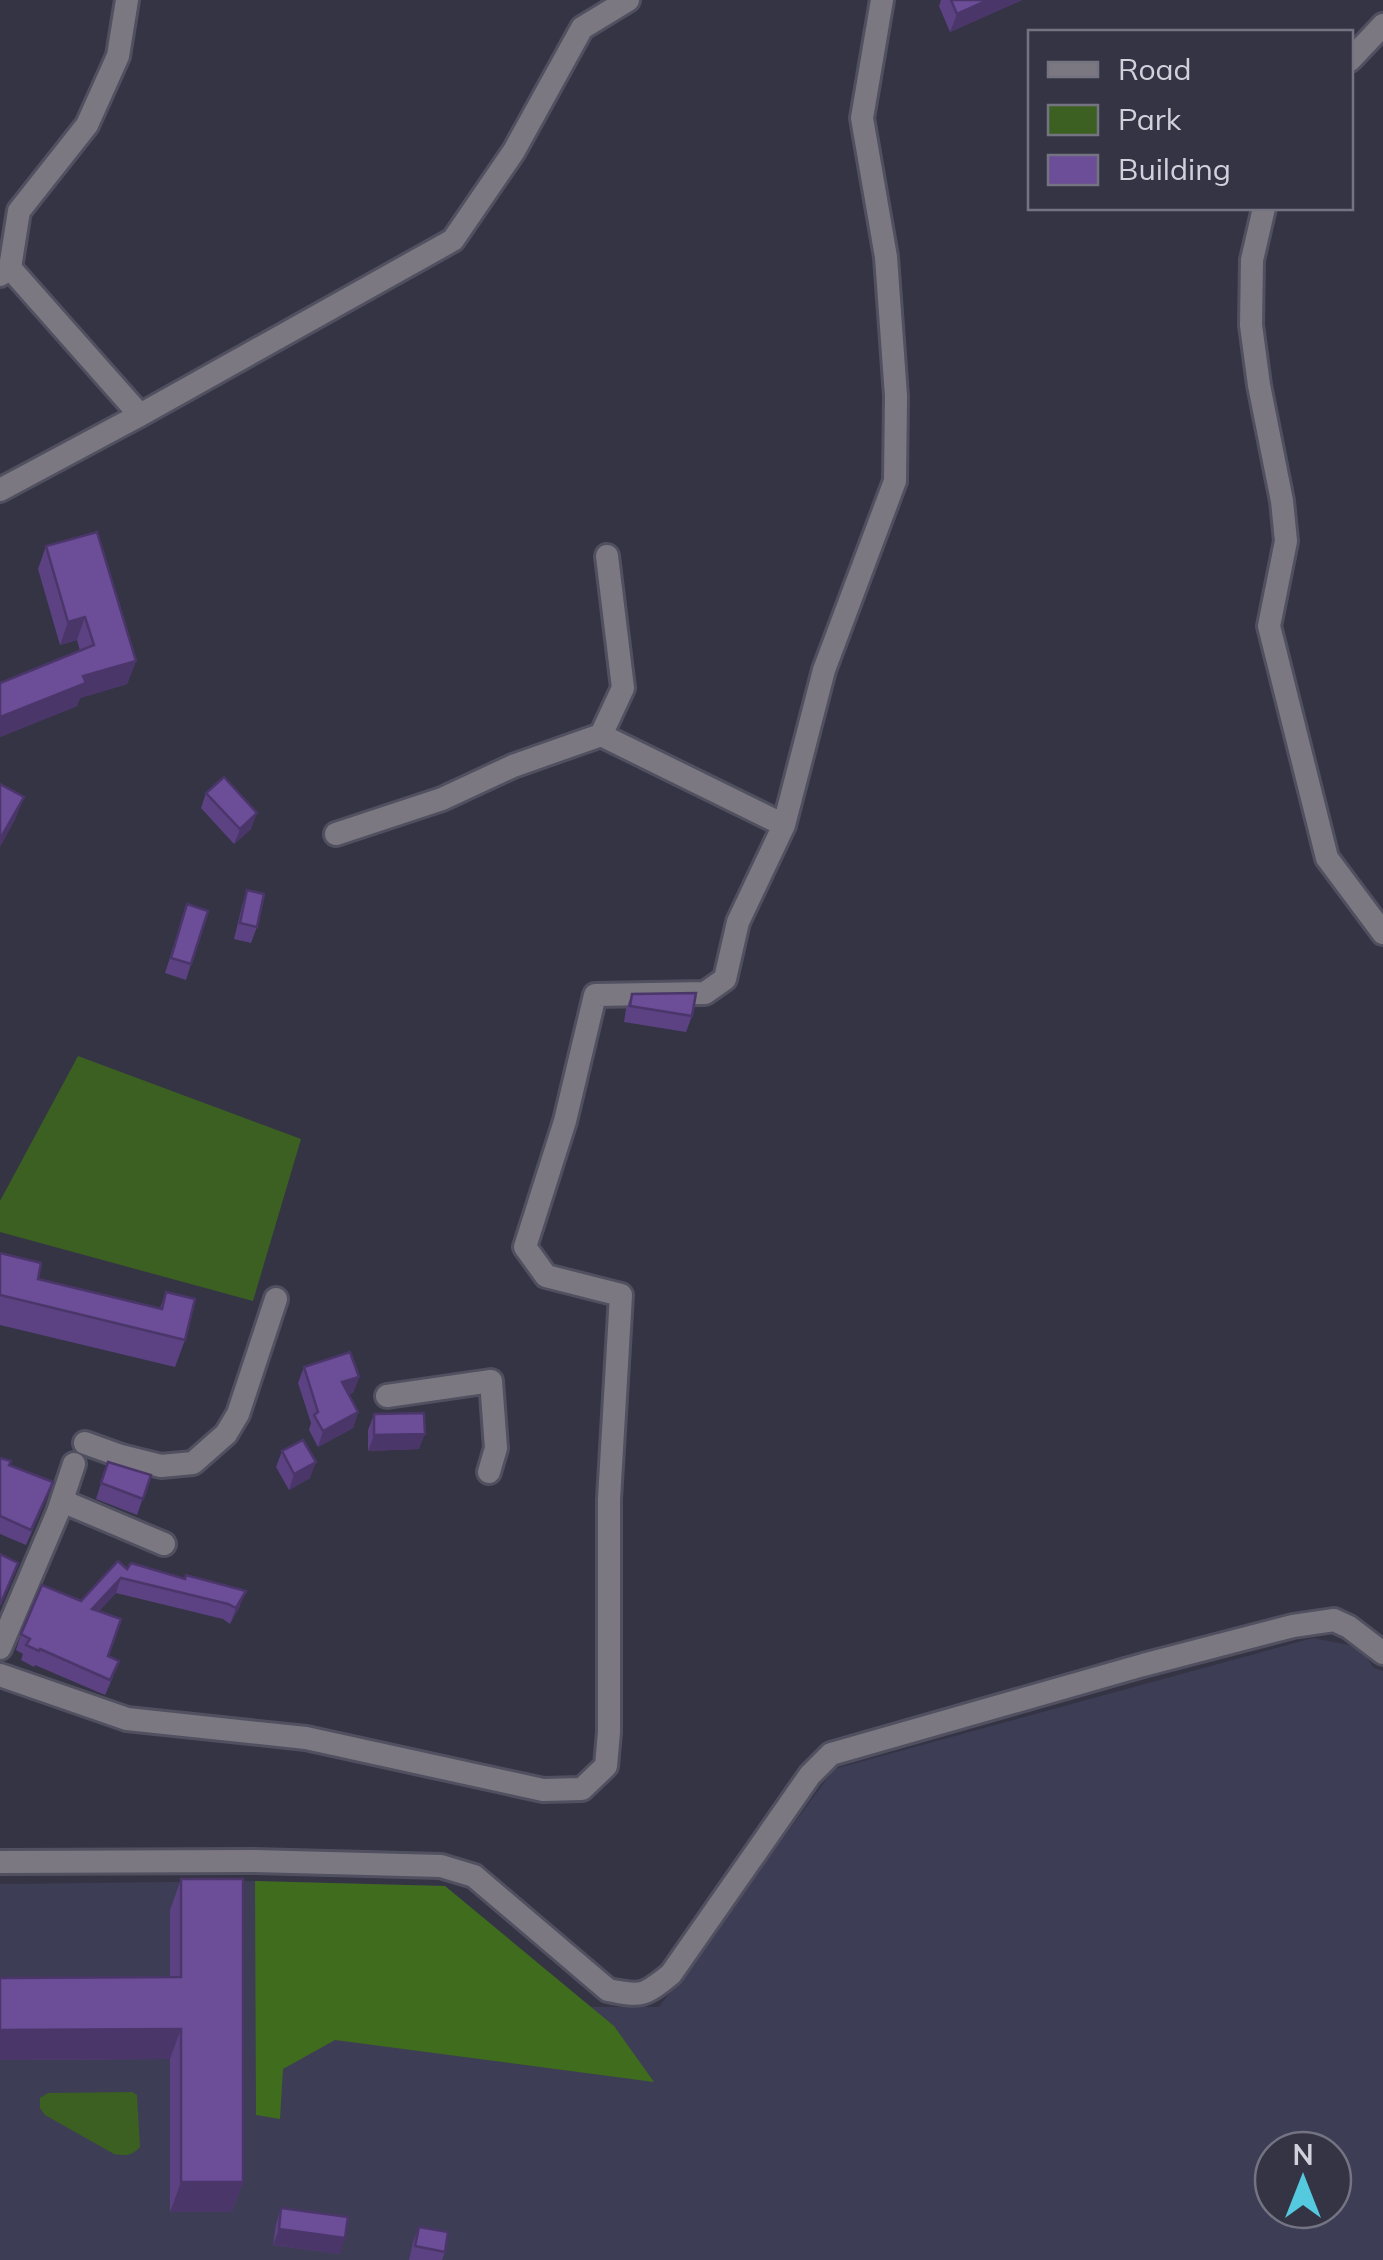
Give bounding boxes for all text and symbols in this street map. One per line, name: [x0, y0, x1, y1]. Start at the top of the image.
legend: [1028, 30, 1353, 210]
text: Road: [1118, 50, 1192, 88]
text: Park: [1118, 100, 1182, 138]
text: Building: [1118, 150, 1231, 188]
north arrow: [1253, 2130, 1353, 2230]
text: N: [1292, 2137, 1314, 2172]

